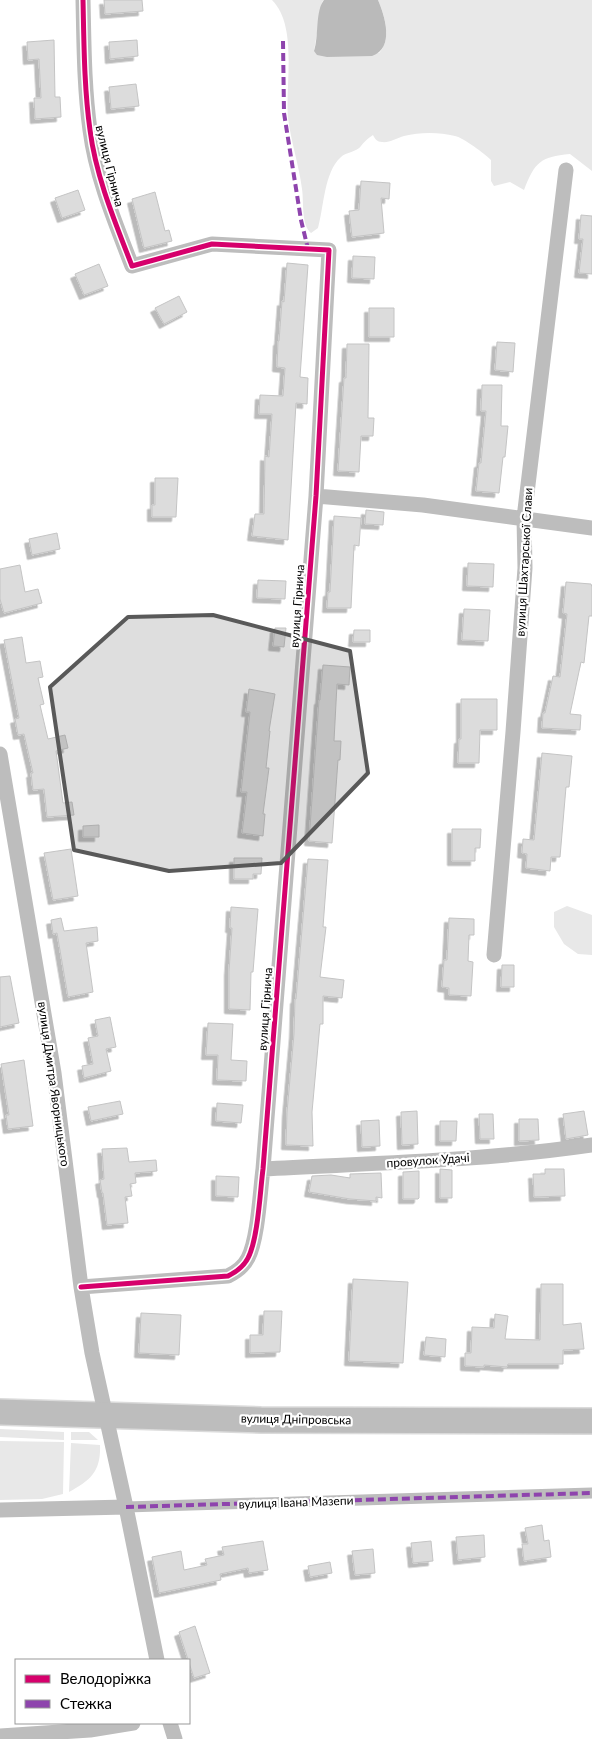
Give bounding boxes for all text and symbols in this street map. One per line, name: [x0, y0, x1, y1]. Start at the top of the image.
street label: вулиця Гірнича: [93, 124, 127, 208]
street label: вулиця Шахтарської Слави: [513, 487, 535, 637]
street label: вулиця Гірнича: [287, 564, 307, 648]
street label: вулиця Гірнича: [255, 967, 275, 1051]
street label: вулиця Дмитра Яворницького: [35, 1001, 73, 1168]
street label: провулок Удачі: [386, 1150, 470, 1170]
street label: вулиця Дніпровська: [241, 1411, 351, 1427]
street label: вулиця Івана Мазепи: [238, 1492, 354, 1512]
legend: [15, 1659, 190, 1724]
text: Велодоріжка: [60, 1669, 151, 1687]
text: Стежка: [60, 1694, 112, 1712]

